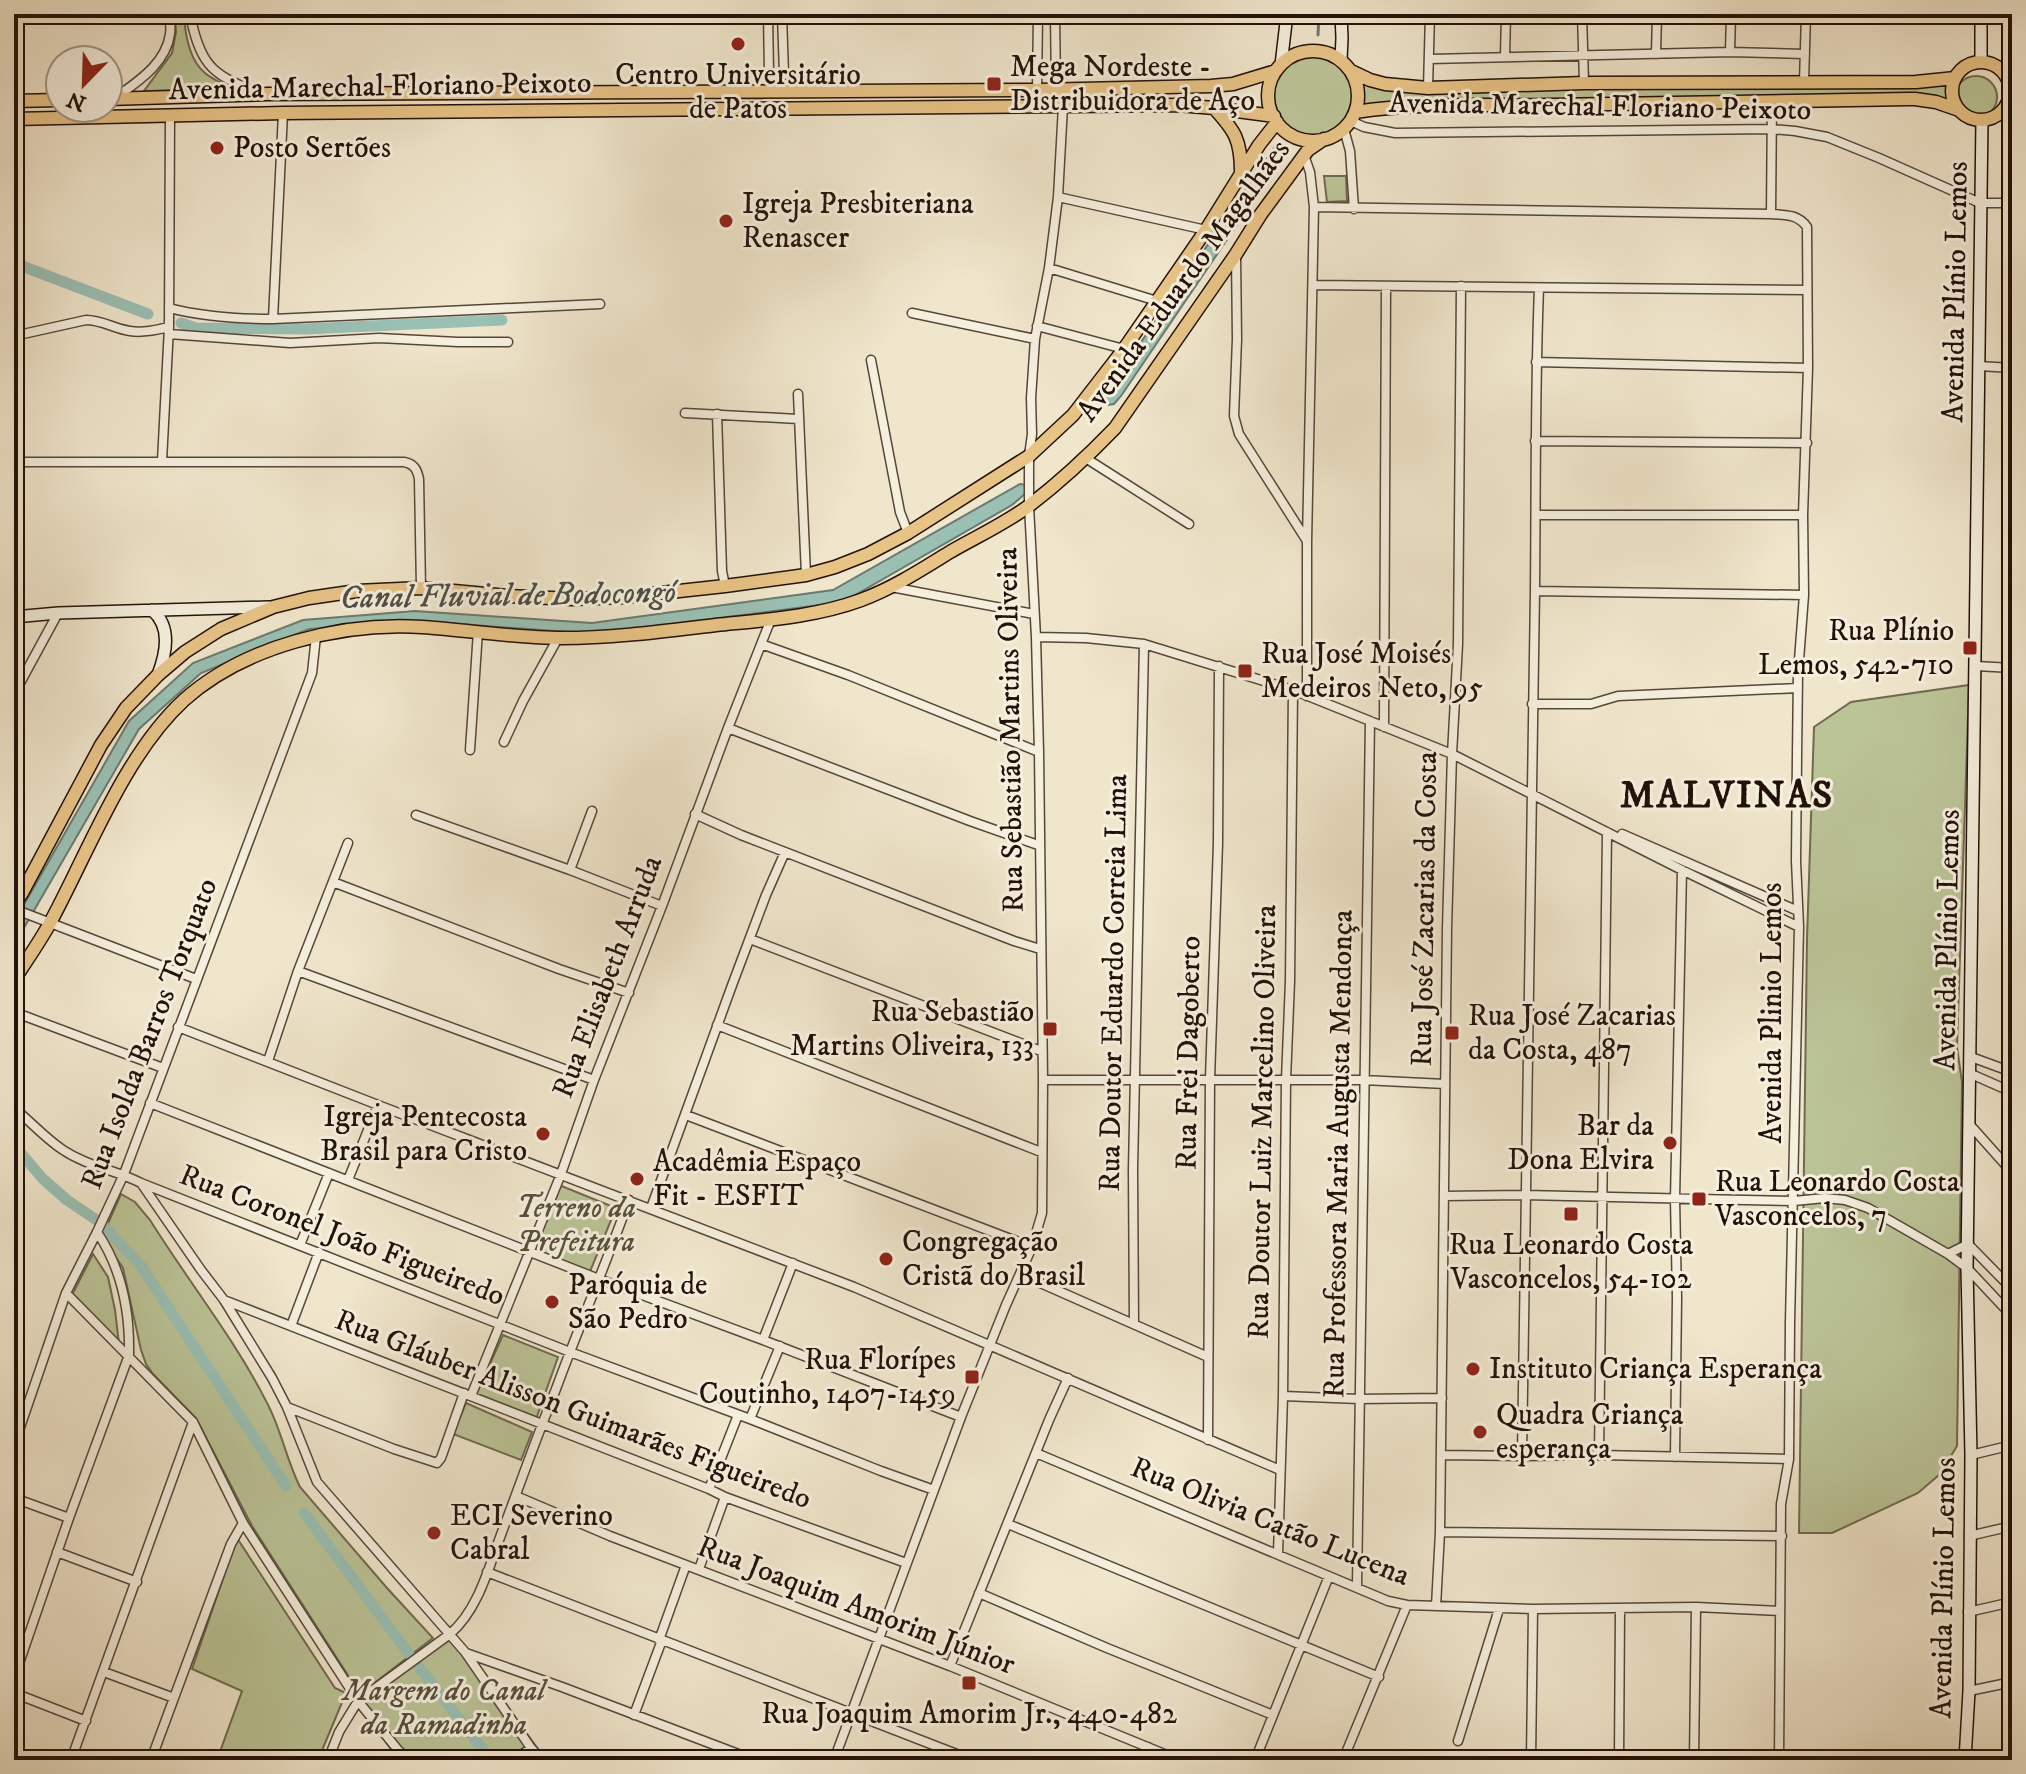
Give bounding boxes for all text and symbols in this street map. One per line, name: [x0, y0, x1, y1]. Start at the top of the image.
marker: Centro Universitário de Patos: [729, 35, 747, 53]
north arrow: [44, 44, 124, 124]
place label: Mega Nordeste - Distribuidora de Aço: [1010, 49, 1255, 120]
place label: Centro Universitário de Patos: [615, 57, 861, 128]
street label: Avenida Marechal Floriano Peixoto: [168, 65, 592, 109]
marker: Mega Nordeste - Distribuidora de Aço: [985, 75, 1003, 93]
text: N: [63, 85, 90, 117]
street label: Avenida Marechal Floriano Peixoto: [1388, 85, 1812, 129]
place label: Posto Sertões: [233, 130, 391, 167]
street label: Avenida Eduardo Magalhães: [1069, 133, 1299, 429]
marker: Posto Sertões: [208, 139, 226, 157]
street label: Avenida Plínio Lemos: [1935, 161, 1977, 423]
place label: Igreja Presbiteriana Renascer: [742, 186, 974, 257]
marker: Igreja Presbiteriana Renascer: [717, 212, 735, 230]
street label: Rua Sebastião Martins Oliveira: [989, 547, 1033, 913]
water label: Canal Fluvial de Bodocongó: [340, 573, 679, 619]
place label: Rua Plínio Lemos, 542-710: [1758, 613, 1954, 684]
place label: Rua José Moisés Medeiros Neto, 95: [1261, 636, 1483, 707]
marker: Rua Plínio Lemos, 542-710: [1961, 639, 1979, 657]
marker: Rua José Moisés Medeiros Neto, 95: [1236, 662, 1254, 680]
street label: Rua José Zacarias da Costa: [1404, 751, 1446, 1067]
district label: MALVINAS: [1620, 772, 1834, 820]
street label: Rua Doutor Eduardo Correia Lima: [1092, 773, 1136, 1192]
street label: Avenida Plínio Lemos: [1927, 809, 1969, 1071]
street label: Rua Elisabeth Arruda: [545, 851, 671, 1103]
street label: Rua Isolda Barros Torquato: [74, 873, 226, 1195]
street label: Avenida Plinio Lemos: [1754, 882, 1791, 1144]
street label: Rua Doutor Luiz Marcelino Oliveira: [1241, 904, 1285, 1340]
street label: Rua Professora Maria Augusta Mendonça: [1316, 909, 1362, 1399]
street label: Rua Frei Dagoberto: [1168, 935, 1210, 1171]
place label: Rua Sebastião Martins Oliveira, 133: [790, 994, 1034, 1065]
place label: Rua José Zacarias da Costa, 487: [1468, 998, 1676, 1069]
marker: Rua Sebastião Martins Oliveira, 133: [1041, 1020, 1059, 1038]
marker: Rua José Zacarias da Costa, 487: [1443, 1024, 1461, 1042]
place label: Igreja Pentecosta Brasil para Cristo: [320, 1099, 527, 1170]
place label: Bar da Dona Elvira: [1507, 1108, 1654, 1179]
marker: Igreja Pentecosta Brasil para Cristo: [534, 1125, 552, 1143]
marker: Bar da Dona Elvira: [1661, 1134, 1679, 1152]
place label: Acadêmia Espaço Fit - ESFIT: [653, 1144, 861, 1215]
street label: Rua Coronel João Figueiredo: [174, 1157, 510, 1315]
place label: Rua Leonardo Costa Vasconcelos, 7: [1714, 1164, 1960, 1235]
marker: Acadêmia Espaço Fit - ESFIT: [628, 1170, 646, 1188]
park label: Terreno da Prefeitura: [516, 1190, 636, 1261]
marker: Rua Leonardo Costa Vasconcelos, 7: [1690, 1190, 1708, 1208]
marker: Rua Leonardo Costa Vasconcelos, 54-102: [1562, 1205, 1580, 1223]
place label: Congregação Cristã do Brasil: [902, 1224, 1085, 1295]
place label: Rua Leonardo Costa Vasconcelos, 54-102: [1449, 1227, 1694, 1298]
marker: Congregação Cristã do Brasil: [877, 1250, 895, 1268]
place label: Paróquia de São Pedro: [568, 1267, 708, 1338]
marker: Paróquia de São Pedro: [543, 1293, 561, 1311]
street label: Rua Gláuber Alisson Guimarães Figueiredo: [330, 1302, 816, 1518]
place label: Rua Florípes Coutinho, 1407-1459: [699, 1342, 956, 1413]
place label: Instituto Criança Esperança: [1489, 1351, 1822, 1388]
marker: Instituto Criança Esperança: [1464, 1360, 1482, 1378]
marker: Rua Florípes Coutinho, 1407-1459: [963, 1368, 981, 1386]
place label: Quadra Criança esperança: [1496, 1397, 1684, 1468]
marker: Quadra Criança esperança: [1471, 1423, 1489, 1441]
street label: Rua Olivia Catão Lucena: [1125, 1449, 1415, 1595]
street label: Avenida Plínio Lemos: [1923, 1457, 1965, 1719]
place label: ECI Severino Cabral: [450, 1498, 613, 1569]
marker: ECI Severino Cabral: [425, 1524, 443, 1542]
street label: Rua Joaquim Amorim Júnior: [692, 1528, 1020, 1684]
park label: Margem do Canal da Ramadinha: [341, 1673, 548, 1744]
marker: Rua Joaquim Amorim Jr., 440-482: [960, 1674, 978, 1692]
place label: Rua Joaquim Amorim Jr., 440-482: [761, 1696, 1177, 1733]

